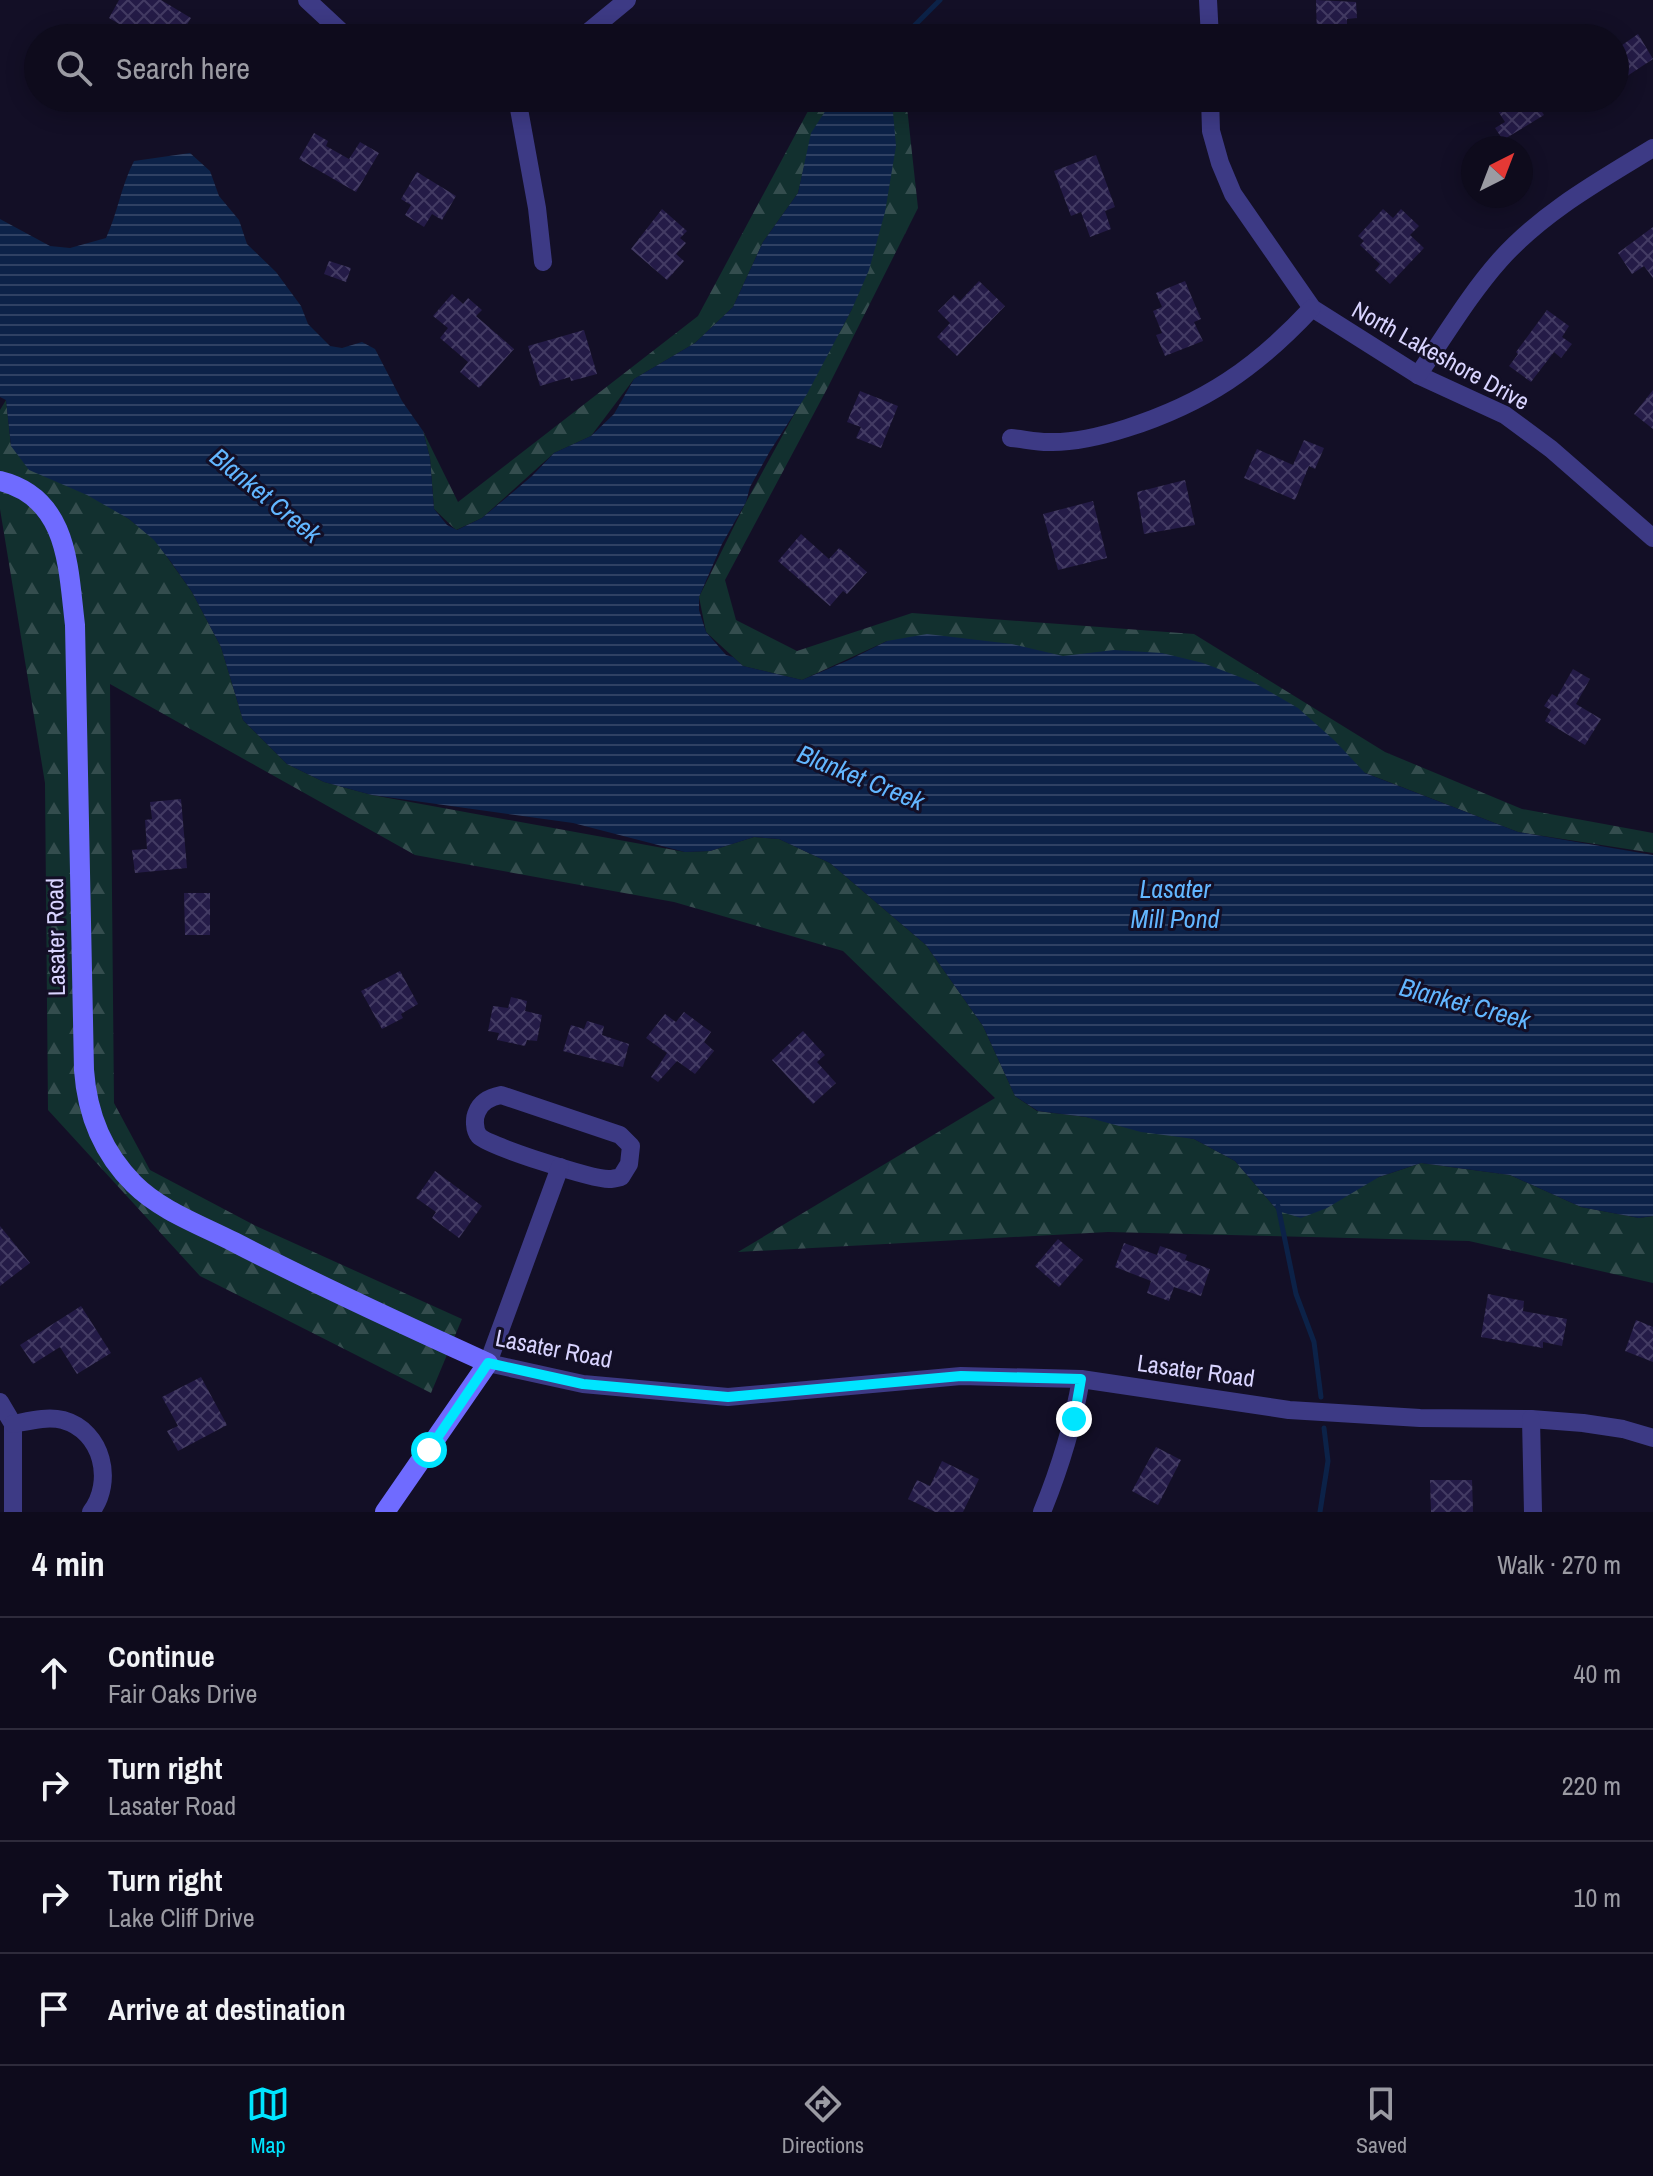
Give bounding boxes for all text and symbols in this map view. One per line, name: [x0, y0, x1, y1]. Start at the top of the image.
search box: [24, 24, 1629, 112]
icon: search: [52, 46, 96, 90]
text: Search here: [116, 48, 250, 88]
north arrow: [1461, 136, 1533, 208]
street label: North Lakeshore Drive: [1347, 293, 1535, 417]
water label: Blanket Creek: [203, 439, 330, 552]
water label: Blanket Creek: [792, 736, 931, 819]
water label: Lasater Mill Pond: [1131, 871, 1220, 936]
street label: Lasater Road: [38, 878, 72, 996]
water label: Blanket Creek: [1396, 969, 1535, 1038]
street label: Lasater Road: [493, 1321, 615, 1375]
street label: Lasater Road: [1135, 1346, 1257, 1394]
route end: [1056, 1401, 1092, 1437]
route start: [411, 1432, 447, 1468]
text: 4 min: [32, 1541, 105, 1587]
text: Walk · 270 m: [1497, 1547, 1621, 1582]
text: Continue: [108, 1636, 215, 1676]
icon: ahead: [32, 1651, 76, 1695]
text: 40 m: [1574, 1656, 1621, 1691]
text: Fair Oaks Drive: [108, 1676, 257, 1711]
text: Turn right: [108, 1748, 222, 1788]
icon: right: [32, 1763, 76, 1807]
text: 220 m: [1562, 1768, 1621, 1803]
text: Lasater Road: [108, 1788, 236, 1823]
text: Turn right: [108, 1860, 222, 1900]
icon: right: [32, 1875, 76, 1919]
text: 10 m: [1574, 1880, 1621, 1915]
text: Lake Cliff Drive: [108, 1900, 255, 1935]
icon: arrive: [32, 1987, 76, 2031]
text: Arrive at destination: [108, 1989, 346, 2029]
tab: Map: [246, 2082, 290, 2160]
tab: Directions: [782, 2082, 864, 2160]
tab: Saved: [1356, 2082, 1407, 2160]

